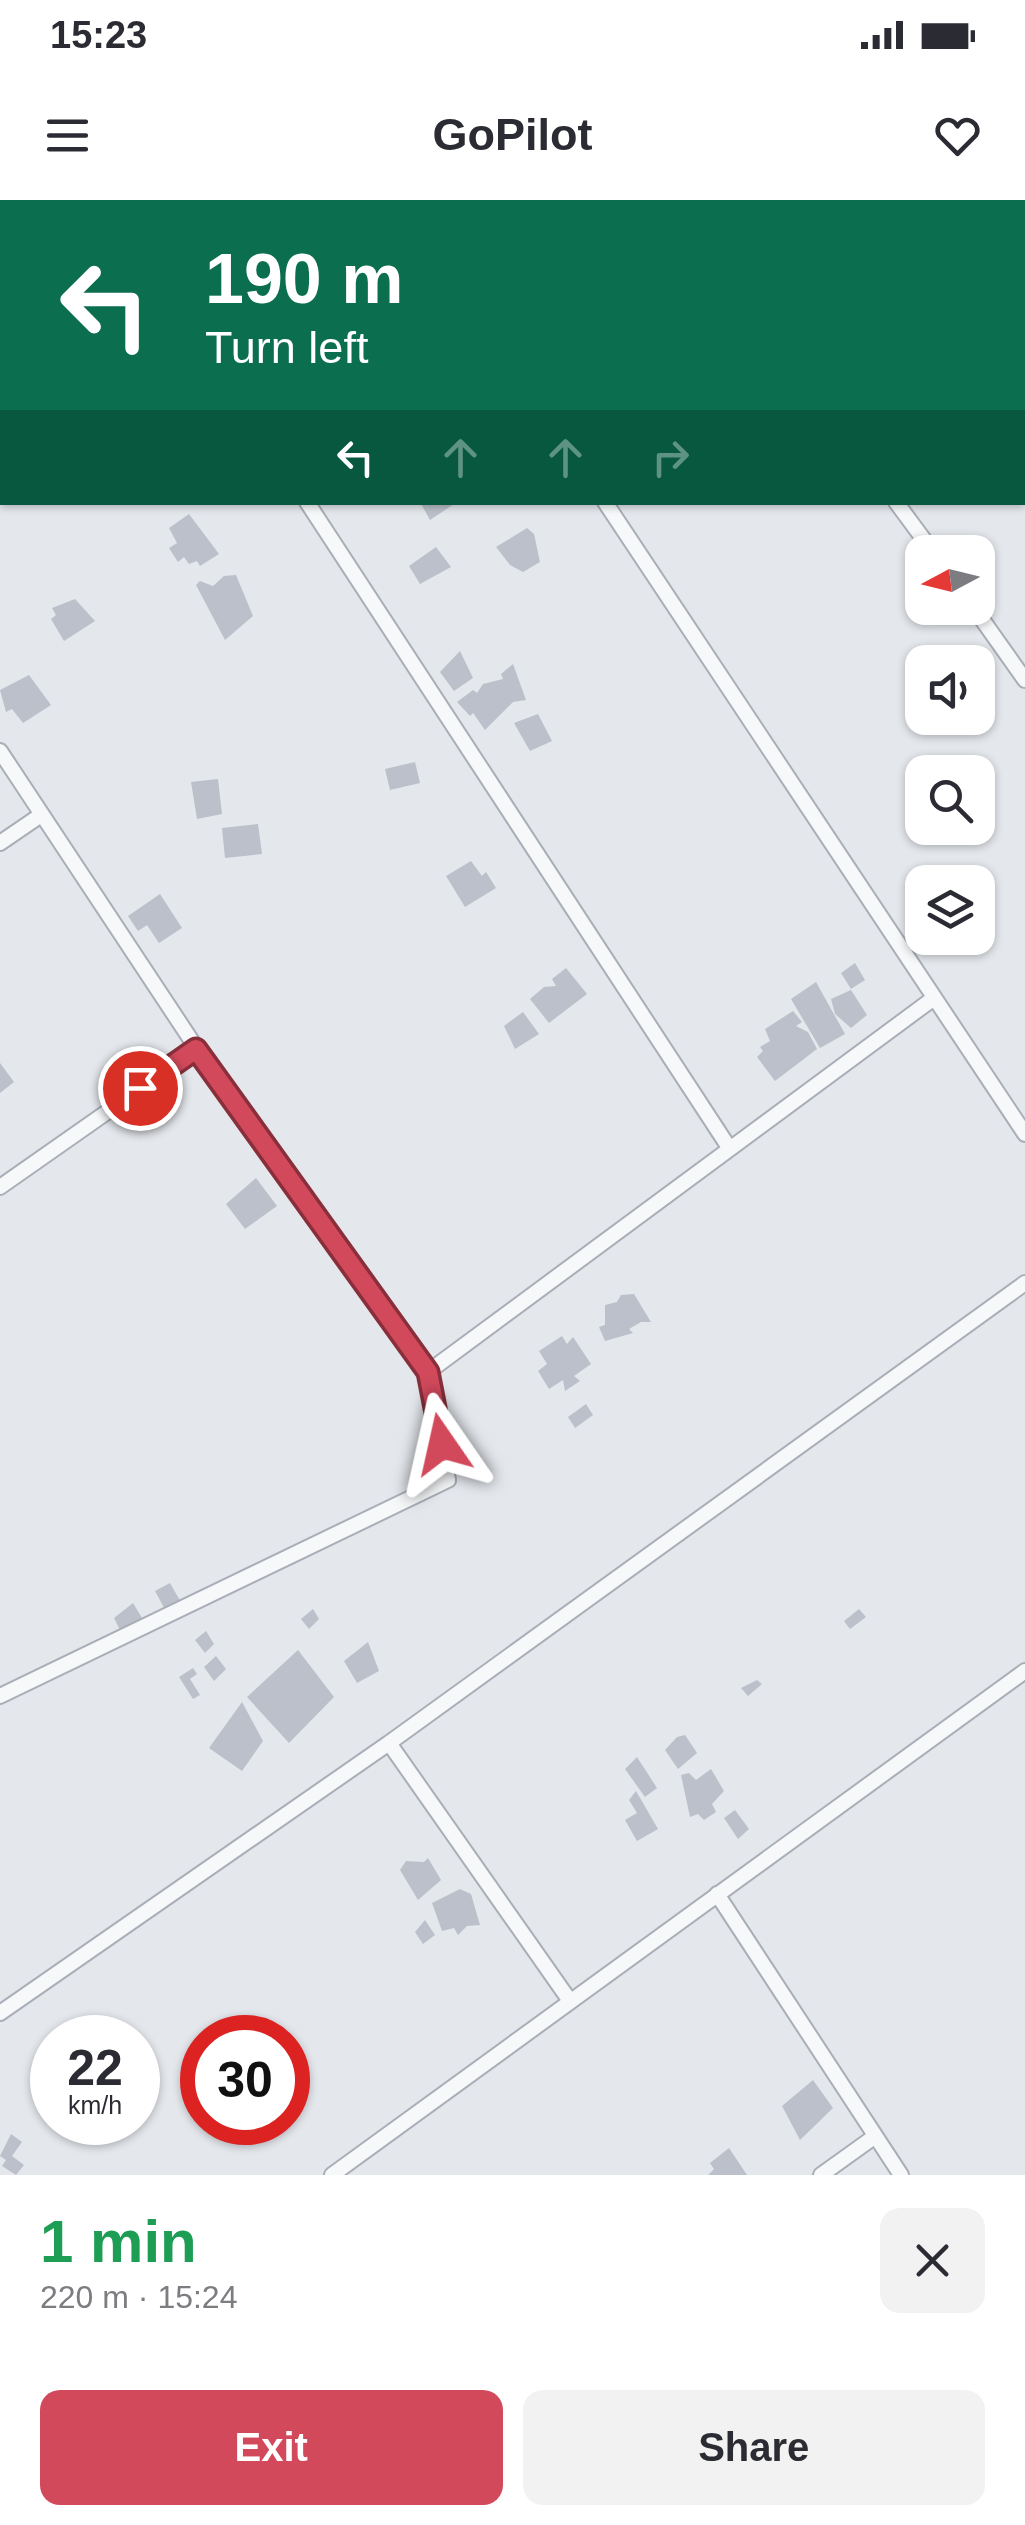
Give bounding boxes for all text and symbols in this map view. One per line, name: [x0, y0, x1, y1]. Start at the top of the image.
text: 15:23: [50, 14, 147, 56]
icon: menu: [40, 108, 95, 163]
icon: heart: [930, 108, 985, 163]
text: GoPilot: [433, 109, 592, 160]
icon: left: [40, 240, 170, 370]
text: 190 m: [205, 240, 403, 318]
text: Turn left: [205, 322, 368, 373]
icon: left: [328, 430, 383, 485]
icon: ahead: [433, 430, 488, 485]
icon: ahead: [538, 430, 593, 485]
icon: right: [643, 430, 698, 485]
north arrow: [905, 535, 995, 625]
map controls: [905, 535, 995, 955]
button: sound: [905, 645, 995, 735]
button: search: [905, 755, 995, 845]
button: layers: [905, 865, 995, 955]
pin: [98, 1046, 183, 1131]
icon: arrive: [113, 1061, 168, 1116]
position arrow: [390, 1392, 494, 1496]
speed limit sign: 30: [180, 2015, 310, 2145]
text: 22: [67, 2040, 123, 2096]
text: km/h: [68, 2091, 122, 2119]
text: 1 min: [40, 2208, 197, 2275]
button: close: [880, 2208, 985, 2313]
text: 220 m · 15:24: [40, 2279, 237, 2315]
button: Exit: [40, 2390, 503, 2505]
button: Share: [523, 2390, 985, 2505]

